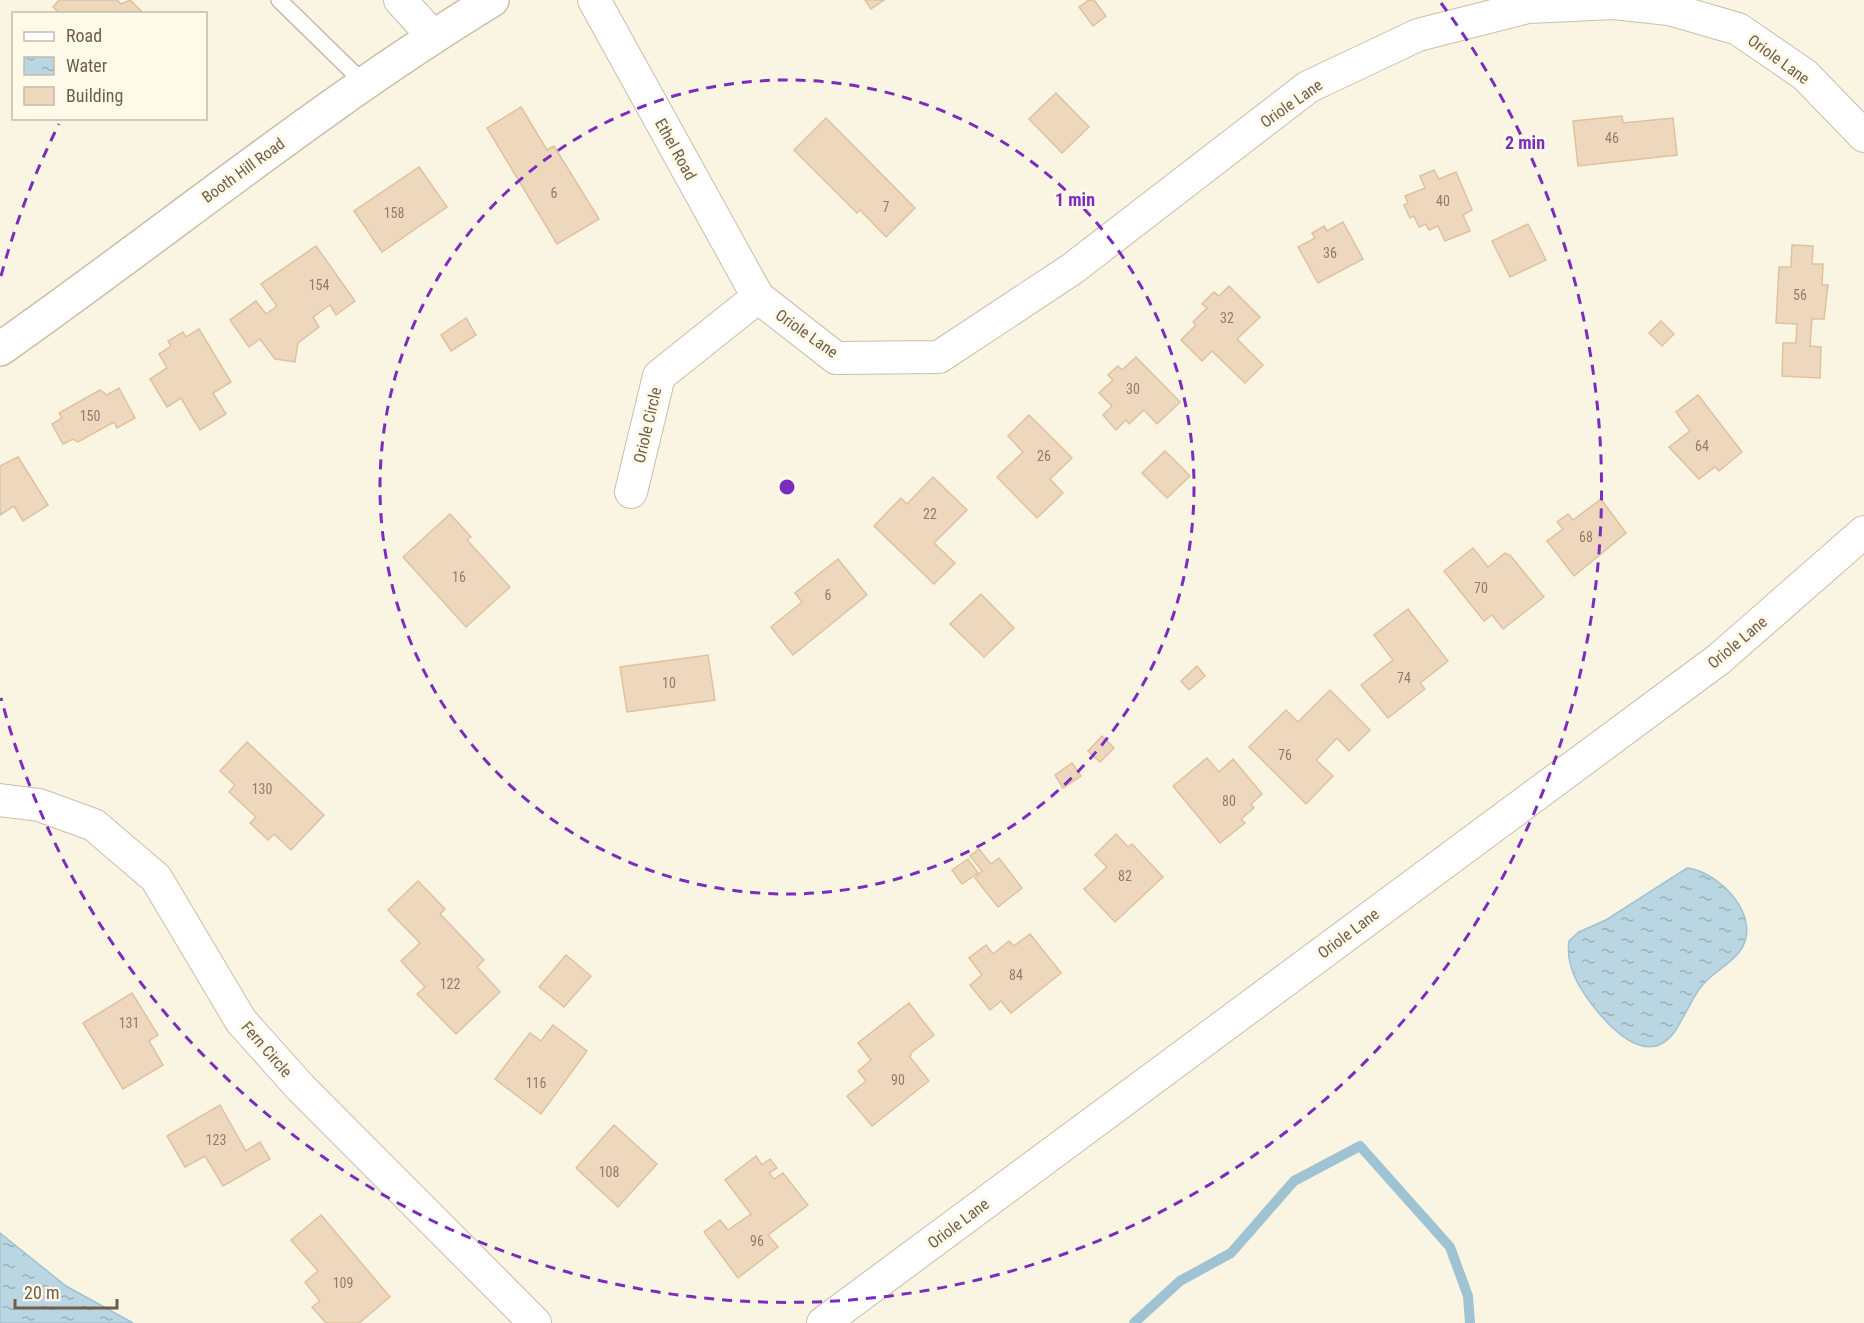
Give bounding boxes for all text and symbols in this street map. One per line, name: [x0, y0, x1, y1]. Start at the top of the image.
legend: [12, 12, 207, 120]
text: Road: [66, 25, 102, 46]
street label: Oriole Lane: [1744, 31, 1813, 88]
text: Water: [66, 55, 108, 76]
street label: Oriole Lane: [1257, 75, 1326, 132]
text: Building: [66, 85, 123, 106]
street label: Ethel Road: [651, 115, 700, 183]
house number: 46: [1605, 130, 1619, 146]
text: 2 min: [1505, 132, 1545, 153]
street label: Booth Hill Road: [198, 134, 288, 207]
house number: 6: [551, 185, 558, 201]
text: 1 min: [1055, 189, 1095, 210]
house number: 40: [1436, 193, 1450, 209]
house number: 7: [883, 199, 890, 215]
house number: 158: [384, 205, 404, 221]
house number: 36: [1323, 245, 1337, 261]
house number: 154: [309, 277, 329, 293]
house number: 56: [1793, 287, 1807, 303]
street label: Oriole Lane: [772, 305, 841, 362]
house number: 32: [1220, 310, 1234, 326]
house number: 30: [1126, 381, 1140, 397]
street label: Oriole Circle: [630, 385, 665, 465]
house number: 150: [80, 408, 100, 424]
house number: 64: [1695, 438, 1709, 454]
house number: 26: [1037, 448, 1051, 464]
centre of rings: [777, 477, 797, 497]
house number: 22: [923, 506, 937, 522]
house number: 68: [1579, 529, 1593, 545]
house number: 16: [452, 569, 466, 585]
house number: 70: [1474, 580, 1488, 596]
house number: 6: [825, 587, 832, 603]
street label: Oriole Lane: [1704, 612, 1771, 673]
house number: 74: [1397, 670, 1411, 686]
house number: 10: [662, 675, 676, 691]
house number: 76: [1278, 747, 1292, 763]
house number: 130: [252, 781, 272, 797]
house number: 80: [1222, 793, 1236, 809]
house number: 82: [1118, 868, 1132, 884]
street label: Oriole Lane: [1314, 904, 1383, 963]
house number: 84: [1009, 967, 1023, 983]
house number: 122: [440, 976, 460, 992]
house number: 131: [119, 1015, 139, 1031]
street label: Fern Circle: [237, 1018, 296, 1081]
house number: 90: [891, 1072, 905, 1088]
house number: 116: [526, 1075, 546, 1091]
house number: 123: [206, 1132, 226, 1148]
house number: 108: [599, 1164, 619, 1180]
street label: Oriole Lane: [924, 1194, 993, 1253]
house number: 96: [750, 1233, 764, 1249]
scale bar: [15, 1272, 117, 1310]
house number: 109: [333, 1275, 353, 1291]
text: 20 m: [24, 1282, 59, 1303]

